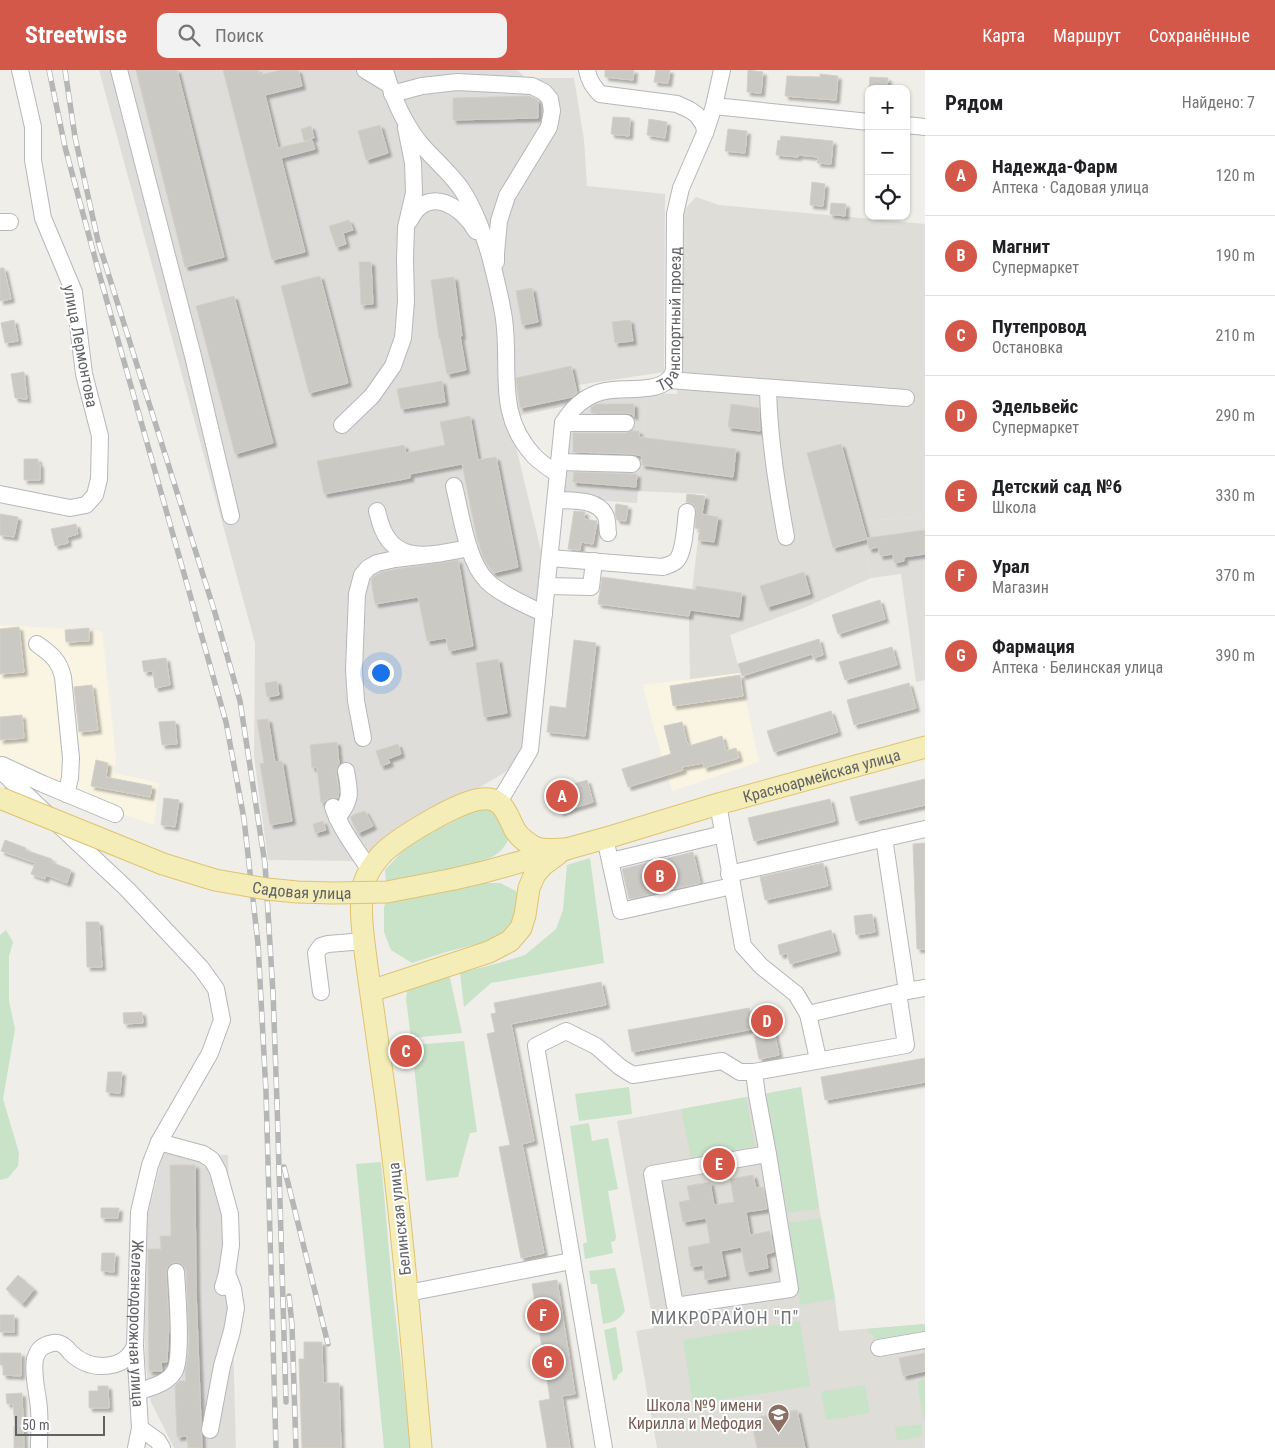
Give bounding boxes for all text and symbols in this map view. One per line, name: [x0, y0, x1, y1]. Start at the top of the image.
search box: [157, 13, 507, 58]
text: Streetwise: [25, 21, 127, 49]
icon: search: [175, 21, 203, 49]
text: Поиск: [215, 24, 264, 47]
text: Карта: [982, 25, 1025, 46]
text: Маршрут: [1053, 25, 1121, 46]
text: Сохранённые: [1149, 25, 1250, 46]
map controls: [865, 85, 910, 220]
button: +: [865, 85, 910, 130]
text: Рядом: [945, 91, 1004, 115]
text: Найдено: 7: [1182, 93, 1255, 112]
button: −: [865, 130, 910, 175]
text: Надежда-Фарм: [992, 155, 1118, 178]
text: A: [956, 166, 966, 185]
text: 120 m: [1216, 166, 1255, 185]
button: locate: [865, 175, 910, 220]
text: Аптека · Садовая улица: [992, 178, 1149, 197]
text: Магнит: [992, 235, 1050, 258]
street label: Транспортный проезд: [654, 246, 685, 395]
text: B: [957, 246, 965, 265]
text: 190 m: [1216, 246, 1255, 265]
text: Супермаркет: [992, 258, 1079, 277]
street label: улица Лермонтова: [59, 283, 102, 409]
text: Путепровод: [992, 315, 1087, 338]
text: C: [956, 326, 966, 345]
text: 210 m: [1216, 326, 1255, 345]
text: Остановка: [992, 338, 1063, 357]
text: Эдельвейс: [992, 395, 1078, 418]
text: D: [956, 406, 966, 425]
text: 290 m: [1216, 406, 1255, 425]
text: Супермаркет: [992, 418, 1079, 437]
text: Детский сад №6: [992, 475, 1122, 498]
text: E: [957, 486, 965, 505]
text: 330 m: [1216, 486, 1255, 505]
text: Школа: [992, 498, 1036, 517]
text: Урал: [992, 555, 1030, 578]
text: F: [957, 566, 965, 585]
text: 370 m: [1216, 566, 1255, 585]
text: Магазин: [992, 578, 1049, 597]
text: Фармация: [992, 635, 1075, 658]
text: G: [956, 646, 966, 665]
text: 390 m: [1216, 646, 1255, 665]
text: Аптека · Белинская улица: [992, 658, 1163, 677]
your location: [368, 660, 394, 686]
street label: Красноармейская улица: [741, 745, 902, 807]
pin: A: [546, 777, 578, 815]
pin: B: [644, 857, 676, 895]
street label: Садовая улица: [251, 878, 352, 903]
pin: D: [751, 1002, 783, 1040]
pin: C: [390, 1032, 422, 1070]
pin: E: [703, 1145, 735, 1183]
street label: Белинская улица: [384, 1161, 415, 1276]
street label: Железнодорожная улица: [125, 1240, 148, 1408]
pin: F: [527, 1296, 559, 1334]
district label: МИКРОРАЙОН "П": [651, 1307, 799, 1328]
pin: G: [532, 1343, 564, 1381]
place label: Школа №9 имени Кирилла и Мефодия: [628, 1396, 762, 1433]
school or university icon: Школа №9 имени Кирилла и Мефодия: [766, 1402, 790, 1433]
scale bar: [15, 1413, 105, 1436]
text: 50 m: [22, 1417, 50, 1433]

